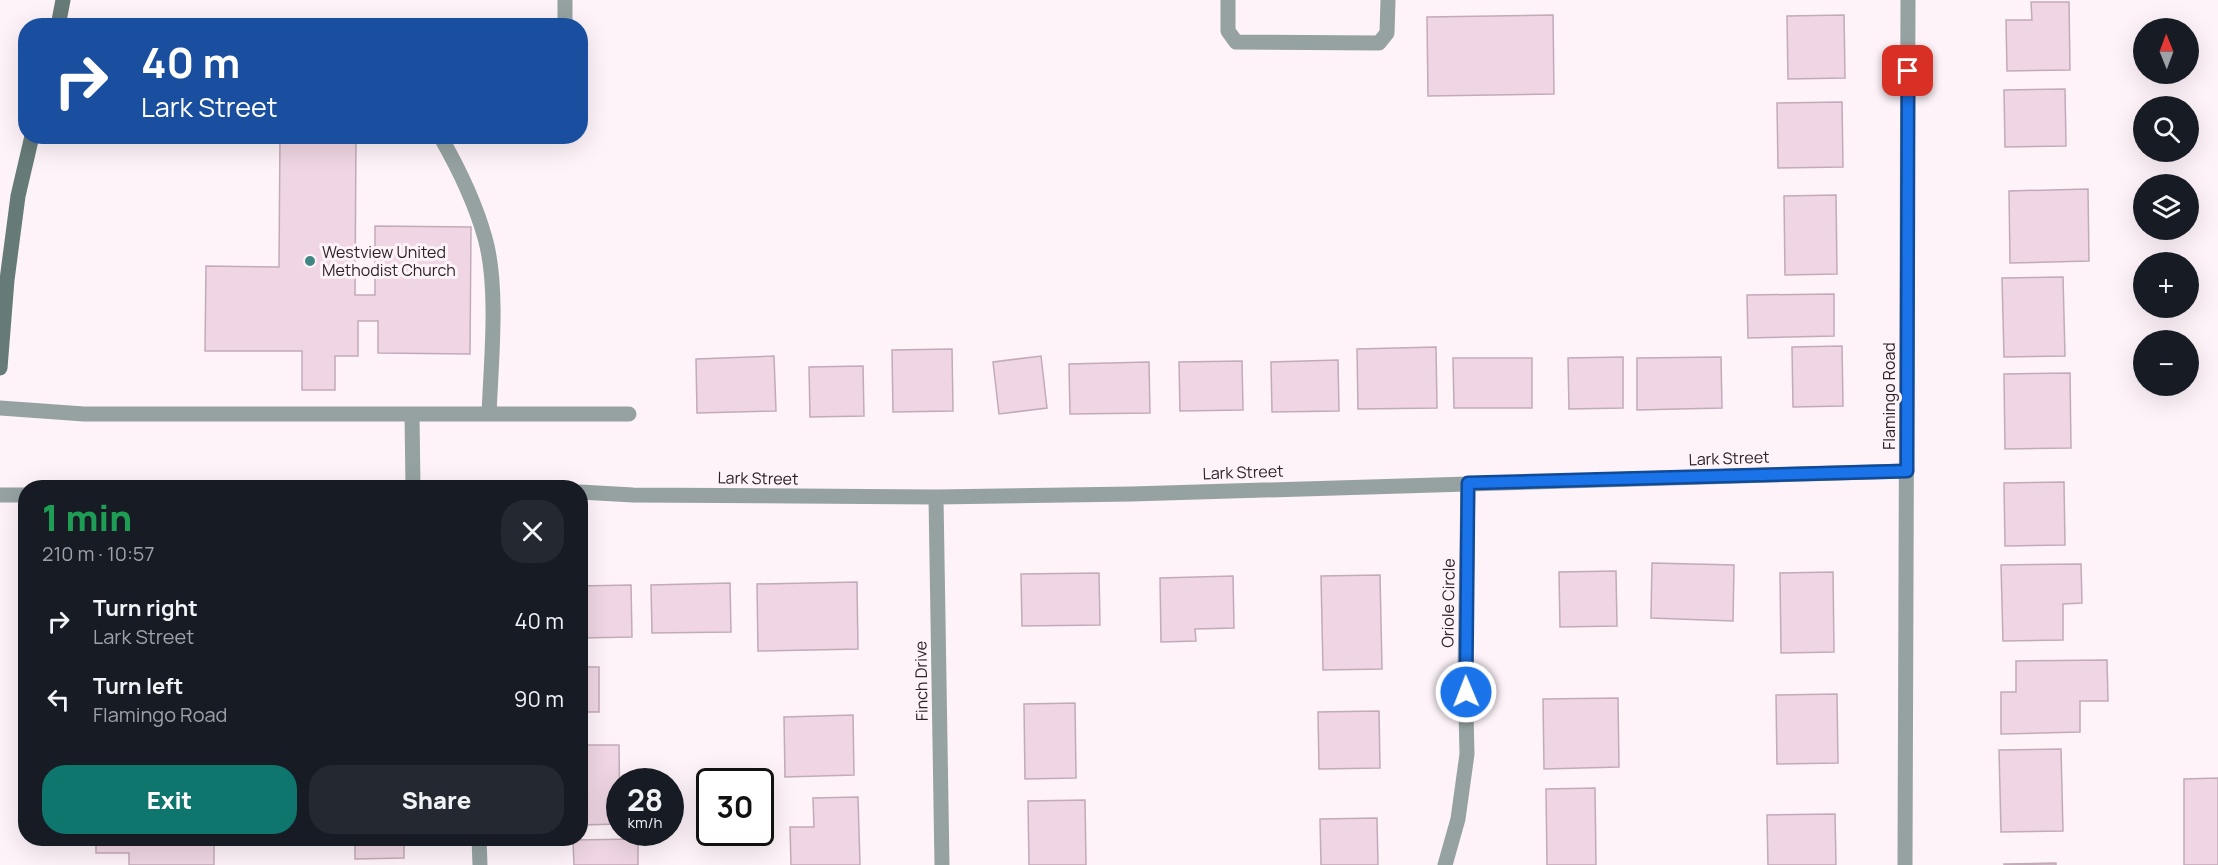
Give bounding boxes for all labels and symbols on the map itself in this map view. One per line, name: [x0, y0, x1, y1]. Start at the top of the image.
north arrow: [2133, 18, 2199, 84]
pin: [1882, 45, 1933, 96]
place label: Westview United Methodist Church: [322, 241, 456, 281]
marker: Westview United Methodist Church: [303, 254, 317, 268]
street label: Flamingo Road: [1878, 342, 1900, 450]
street label: Lark Street: [1688, 446, 1770, 470]
street label: Lark Street: [1202, 460, 1284, 484]
street label: Lark Street: [717, 466, 799, 490]
street label: Oriole Circle: [1436, 558, 1460, 648]
street label: Finch Drive: [909, 641, 933, 721]
position arrow: [1434, 660, 1498, 724]
speed limit sign: 30: [696, 768, 774, 846]

